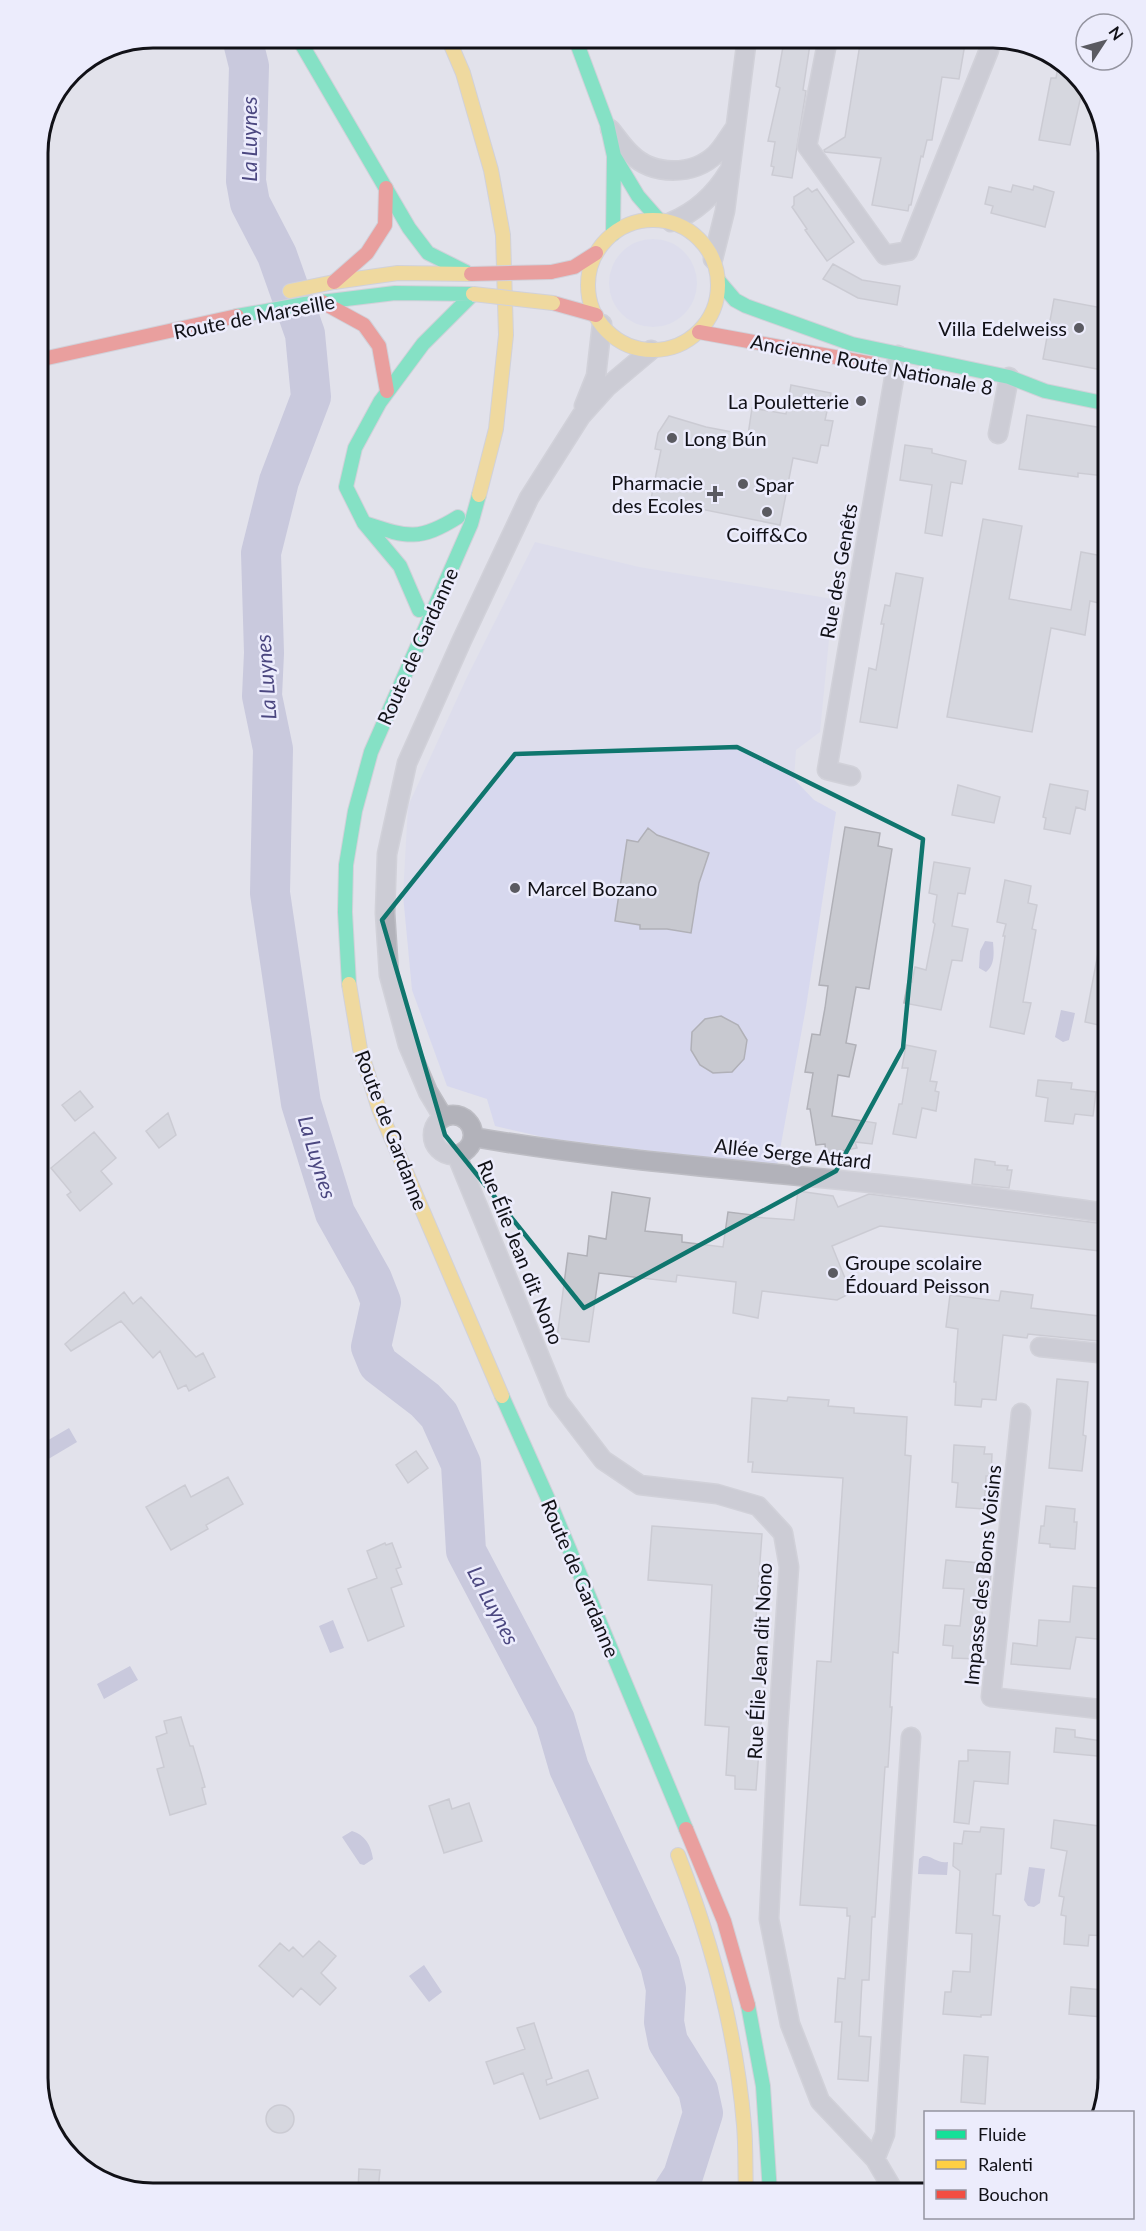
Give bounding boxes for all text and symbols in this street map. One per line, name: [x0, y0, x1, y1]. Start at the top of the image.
north arrow: [1074, 12, 1134, 72]
text: N: [1105, 22, 1128, 43]
water label: La Luynes: [236, 96, 261, 182]
street label: Route de Marseille: [171, 289, 337, 343]
place label: Villa Edelweiss: [938, 316, 1067, 340]
marker: Villa Edelweiss: [1072, 321, 1086, 335]
street label: Ancienne Route Nationale 8: [749, 329, 995, 399]
place label: La Pouletterie: [728, 389, 849, 413]
marker: La Pouletterie: [854, 394, 868, 408]
place label: Long Bún: [684, 426, 767, 450]
marker: Long Bún: [665, 431, 679, 445]
place label: Pharmacie des Ecoles: [611, 470, 703, 517]
place label: Spar: [755, 472, 795, 496]
marker: Spar: [736, 477, 750, 491]
marker: Pharmacie des Ecoles: [708, 487, 722, 501]
street label: Rue des Genêts: [814, 501, 862, 641]
marker: Coiff&Co: [760, 505, 774, 519]
place label: Coiff&Co: [726, 522, 808, 546]
street label: Route de Gardanne: [372, 564, 462, 728]
water label: La Luynes: [250, 633, 280, 721]
place label: Marcel Bozano: [527, 876, 657, 900]
marker: Marcel Bozano: [508, 881, 522, 895]
street label: Route de Gardanne: [350, 1047, 434, 1213]
water label: La Luynes: [294, 1112, 342, 1202]
street label: Allée Serge Attard: [713, 1133, 873, 1173]
street label: Rue Élie Jean dit Nono: [473, 1156, 569, 1348]
place label: Groupe scolaire Édouard Peisson: [845, 1250, 990, 1297]
marker: Groupe scolaire Édouard Peisson: [826, 1266, 840, 1280]
street label: Impasse des Bons Voisins: [958, 1464, 1006, 1686]
street label: Route de Gardanne: [537, 1495, 625, 1661]
water label: La Luynes: [463, 1561, 525, 1649]
street label: Rue Élie Jean dit Nono: [742, 1562, 776, 1760]
legend: [924, 2111, 1134, 2219]
text: Fluide: [978, 2123, 1026, 2145]
text: Ralenti: [978, 2153, 1033, 2175]
text: Bouchon: [978, 2183, 1049, 2205]

